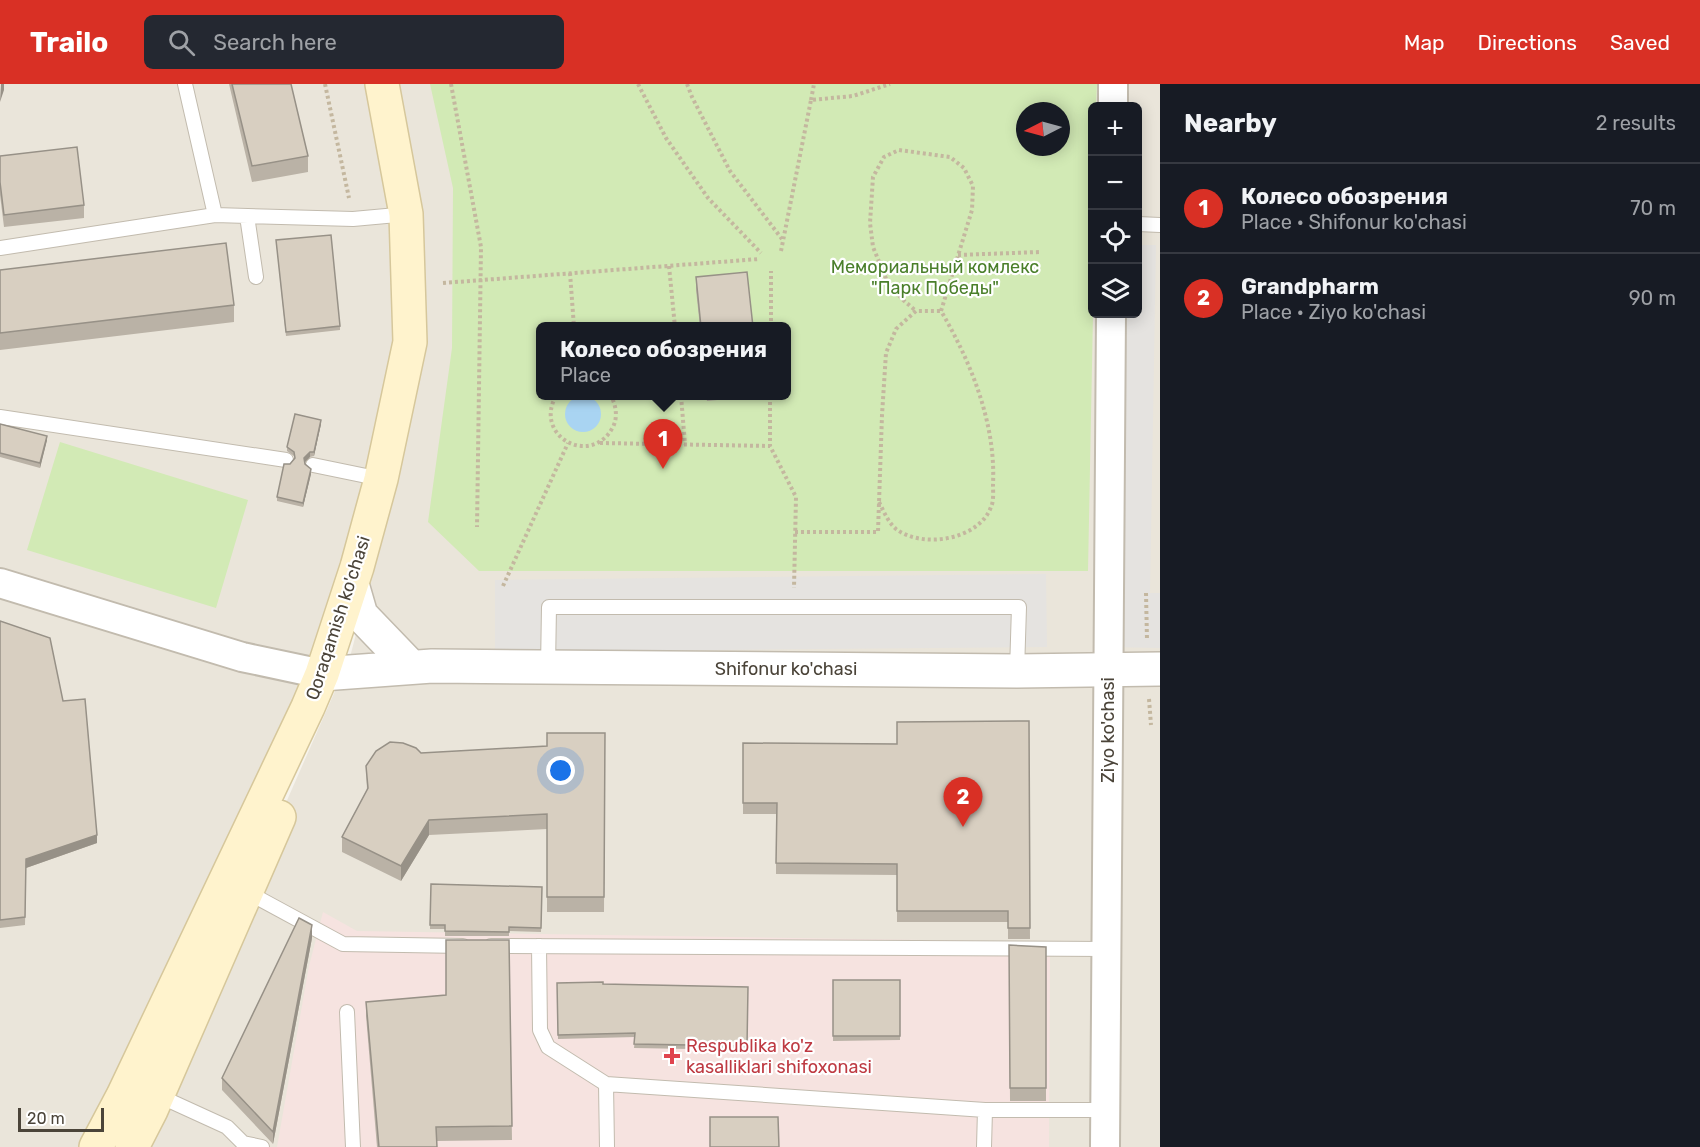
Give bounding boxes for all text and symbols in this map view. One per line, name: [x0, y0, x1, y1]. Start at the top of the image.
search box: [144, 15, 564, 69]
text: Trailo: [30, 26, 108, 59]
icon: search: [165, 26, 198, 59]
text: Search here: [213, 29, 337, 56]
text: Map: [1404, 30, 1445, 55]
text: Directions: [1478, 30, 1577, 55]
text: Saved: [1610, 30, 1670, 55]
north arrow: [1016, 102, 1070, 156]
map controls: [1088, 102, 1142, 318]
button: +: [1088, 102, 1142, 156]
text: Nearby: [1184, 108, 1277, 139]
text: 2 results: [1596, 111, 1676, 135]
button: −: [1088, 156, 1142, 210]
text: Колесо обозрения: [1241, 183, 1448, 210]
text: 1: [1199, 196, 1208, 220]
text: 70 m: [1630, 196, 1676, 220]
button: locate: [1088, 210, 1142, 264]
text: Place · Shifonur ko'chasi: [1241, 210, 1467, 234]
park label: Мемориальный комлекс "Парк Победы": [831, 256, 1039, 299]
button: layers: [1088, 264, 1142, 318]
text: Grandpharm: [1241, 273, 1379, 300]
text: 2: [1197, 286, 1210, 310]
text: 90 m: [1629, 286, 1676, 310]
text: Place · Ziyo ko'chasi: [1241, 300, 1426, 324]
popup: [536, 322, 791, 400]
text: Колесо обозрения: [560, 336, 767, 363]
text: Place: [560, 363, 611, 387]
pin: 1: [644, 420, 682, 469]
street label: Qoraqamish ko'chasi: [301, 533, 375, 703]
street label: Shifonur ko'chasi: [715, 658, 857, 680]
street label: Ziyo ko'chasi: [1097, 677, 1119, 783]
your location: [546, 756, 575, 785]
pin: 2: [944, 778, 982, 827]
place label: Respublika ko'z kasalliklari shifoxonasi: [686, 1035, 872, 1078]
marker: Respublika ko'z kasalliklari shifoxonasi: [663, 1047, 681, 1065]
scale bar: [18, 1105, 104, 1132]
text: 20 m: [27, 1109, 65, 1128]

